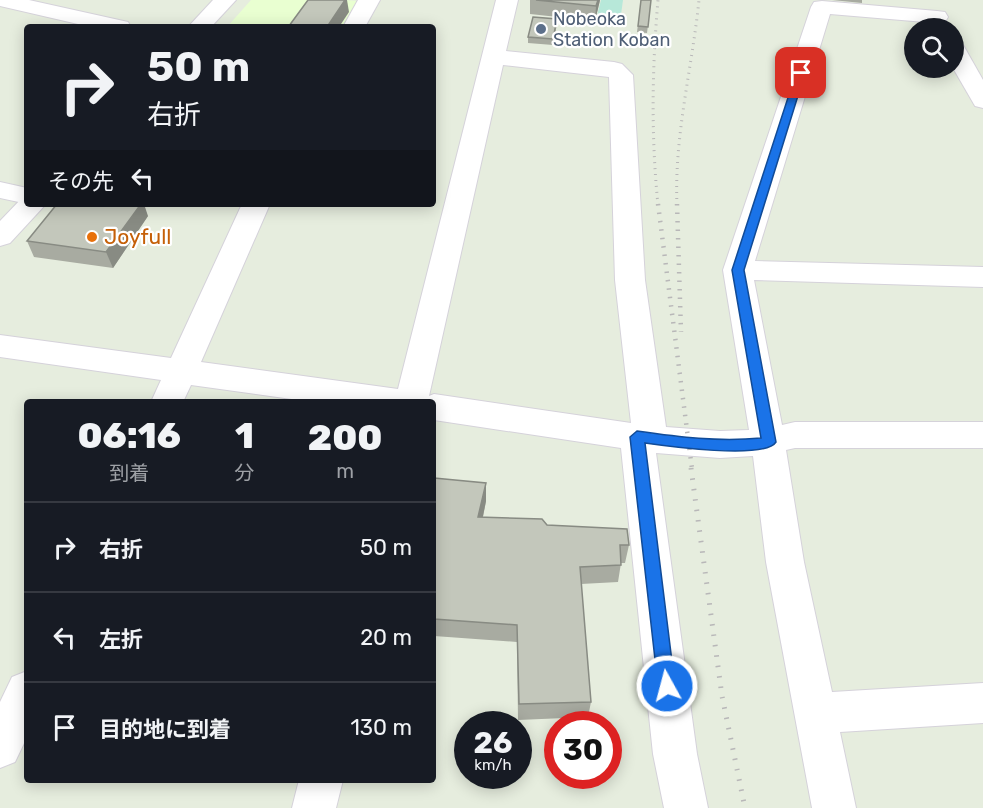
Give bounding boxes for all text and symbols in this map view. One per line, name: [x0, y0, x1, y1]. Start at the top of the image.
place label: Nobeoka Station Koban: [553, 8, 670, 51]
map controls: [904, 18, 964, 78]
button: search: [904, 18, 964, 78]
marker: Nobeoka Station Koban: [534, 22, 548, 36]
text: 50 m: [147, 42, 250, 92]
pin: [775, 47, 826, 98]
icon: right: [48, 48, 126, 126]
icon: arrive: [784, 56, 817, 89]
text: 右折: [147, 99, 201, 131]
icon: left: [126, 162, 159, 195]
text: その先: [48, 168, 114, 195]
place label: Joyfull: [104, 224, 171, 249]
marker: Joyfull: [85, 230, 99, 244]
text: 06:16: [77, 414, 181, 457]
text: 1: [235, 414, 254, 457]
text: 200: [308, 416, 383, 459]
text: m: [336, 459, 354, 483]
text: 到着: [109, 461, 149, 485]
text: 分: [234, 461, 254, 485]
icon: right: [48, 531, 81, 564]
text: 50 m: [360, 534, 412, 561]
text: 右折: [99, 536, 143, 563]
icon: left: [48, 621, 81, 654]
text: 20 m: [360, 624, 412, 651]
text: 左折: [99, 626, 143, 653]
position arrow: [635, 654, 699, 718]
icon: arrive: [48, 711, 81, 744]
speed limit sign: 30: [544, 711, 622, 789]
text: 130 m: [350, 714, 412, 741]
text: 目的地に到着: [99, 716, 231, 743]
text: 26: [473, 725, 513, 761]
text: km/h: [474, 756, 512, 774]

